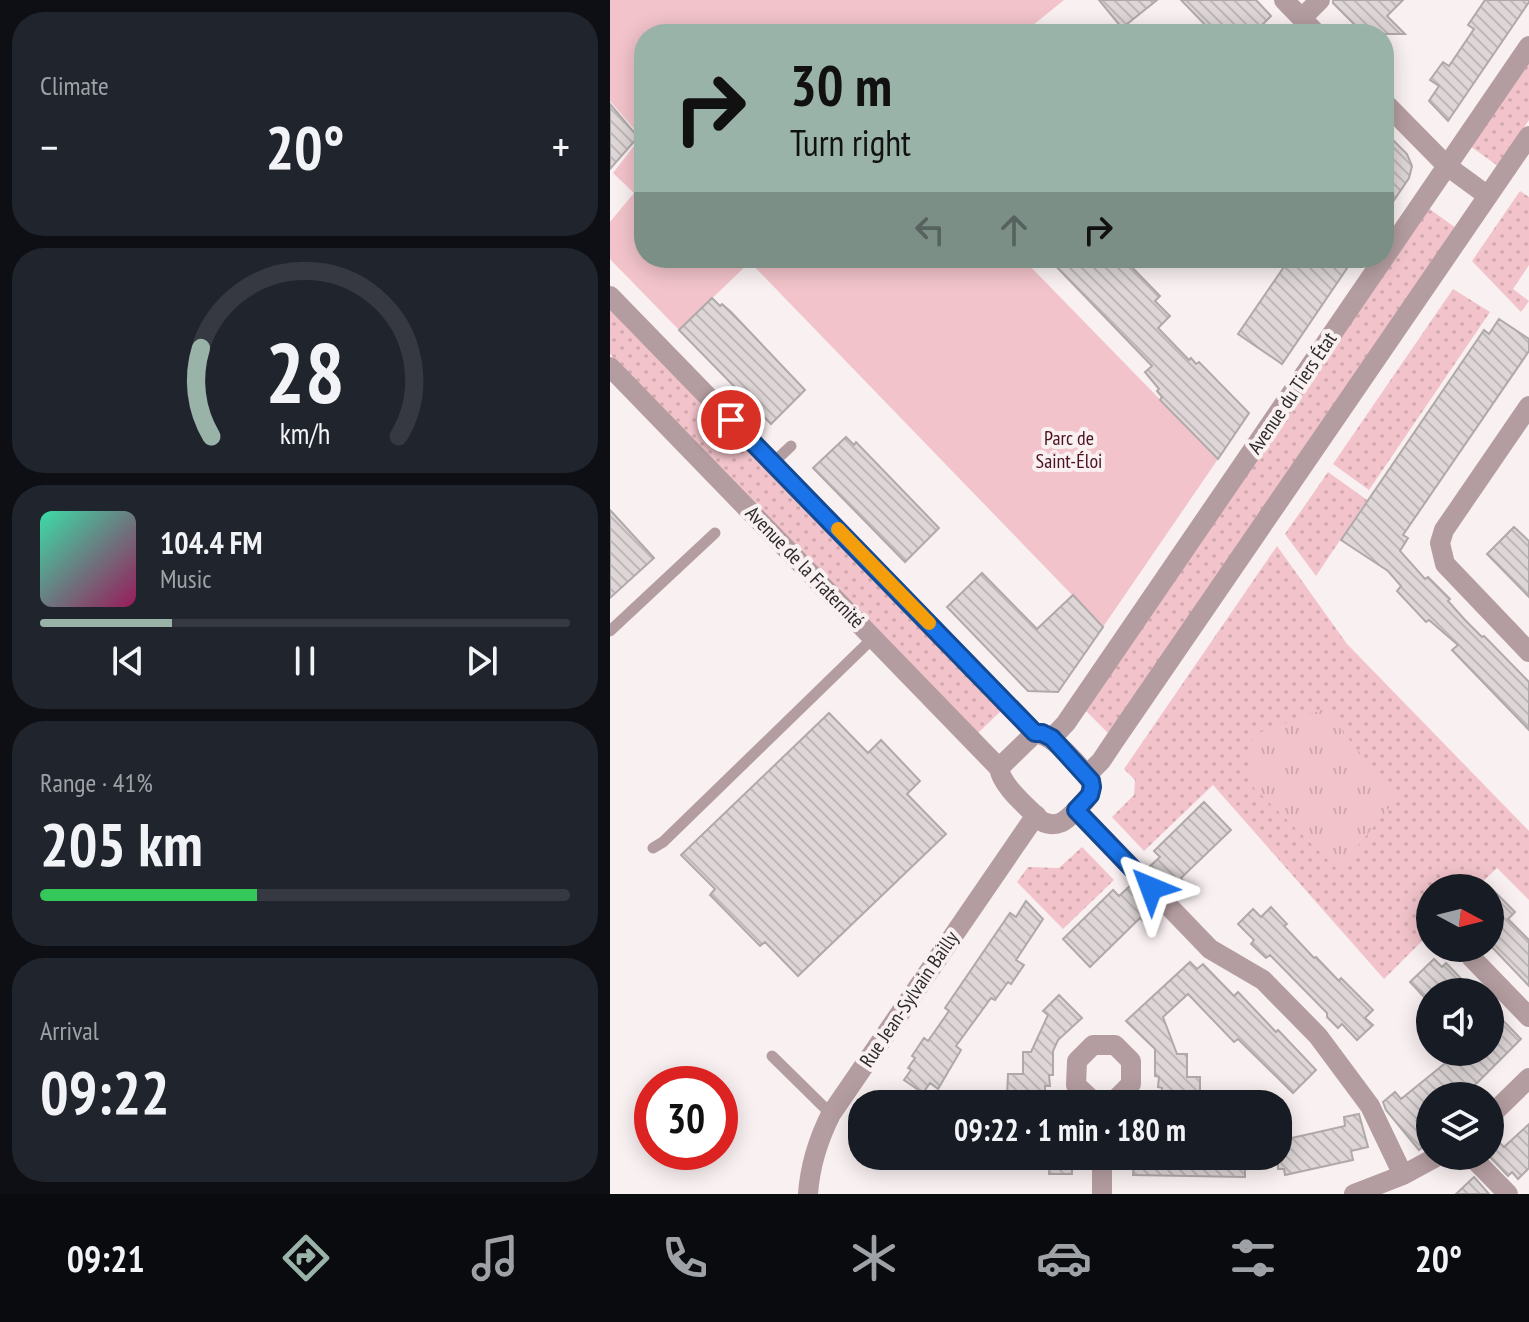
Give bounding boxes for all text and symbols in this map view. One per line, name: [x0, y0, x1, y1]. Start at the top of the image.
text: 30 m: [790, 49, 892, 121]
icon: right: [658, 56, 762, 160]
text: Climate: [40, 69, 109, 102]
text: 20°: [265, 108, 345, 186]
text: −: [40, 118, 58, 175]
text: +: [552, 118, 570, 175]
text: Turn right: [790, 119, 911, 166]
icon: left: [908, 208, 952, 252]
icon: ahead: [992, 208, 1036, 252]
icon: right: [1076, 208, 1120, 252]
text: 28: [265, 317, 345, 425]
street label: Avenue du Tiers État: [1242, 327, 1343, 459]
pin: [697, 386, 765, 454]
icon: arrive: [709, 398, 753, 442]
text: km/h: [280, 415, 330, 452]
park label: Parc de Saint-Éloi: [1036, 425, 1102, 474]
street label: Avenue de la Fraternité: [740, 500, 870, 634]
text: 104.4 FM: [160, 523, 262, 562]
text: Music: [160, 562, 212, 595]
icon: previous: [106, 639, 150, 683]
icon: pause: [283, 639, 327, 683]
icon: next: [460, 639, 504, 683]
text: Range · 41%: [40, 766, 153, 799]
text: 205 km: [40, 805, 203, 883]
position arrow: [1109, 846, 1193, 930]
north arrow: [1416, 874, 1504, 962]
map controls: [1416, 874, 1504, 1170]
street label: Rue Jean-Sylvain Bailly: [854, 925, 964, 1072]
button: sound: [1416, 978, 1504, 1066]
text: Arrival: [40, 1014, 99, 1047]
text: 09:22: [40, 1053, 170, 1131]
speed limit sign: 30: [634, 1066, 738, 1170]
button: layers: [1416, 1082, 1504, 1170]
text: 09:22 · 1 min · 180 m: [954, 1110, 1186, 1149]
icon: directions: [278, 1230, 334, 1286]
icon: music: [467, 1230, 523, 1286]
icon: phone: [657, 1230, 713, 1286]
icon: climate: [846, 1230, 902, 1286]
icon: car: [1036, 1230, 1092, 1286]
icon: filters: [1225, 1230, 1281, 1286]
text: 09:21: [67, 1235, 145, 1282]
text: 20°: [1415, 1235, 1462, 1282]

